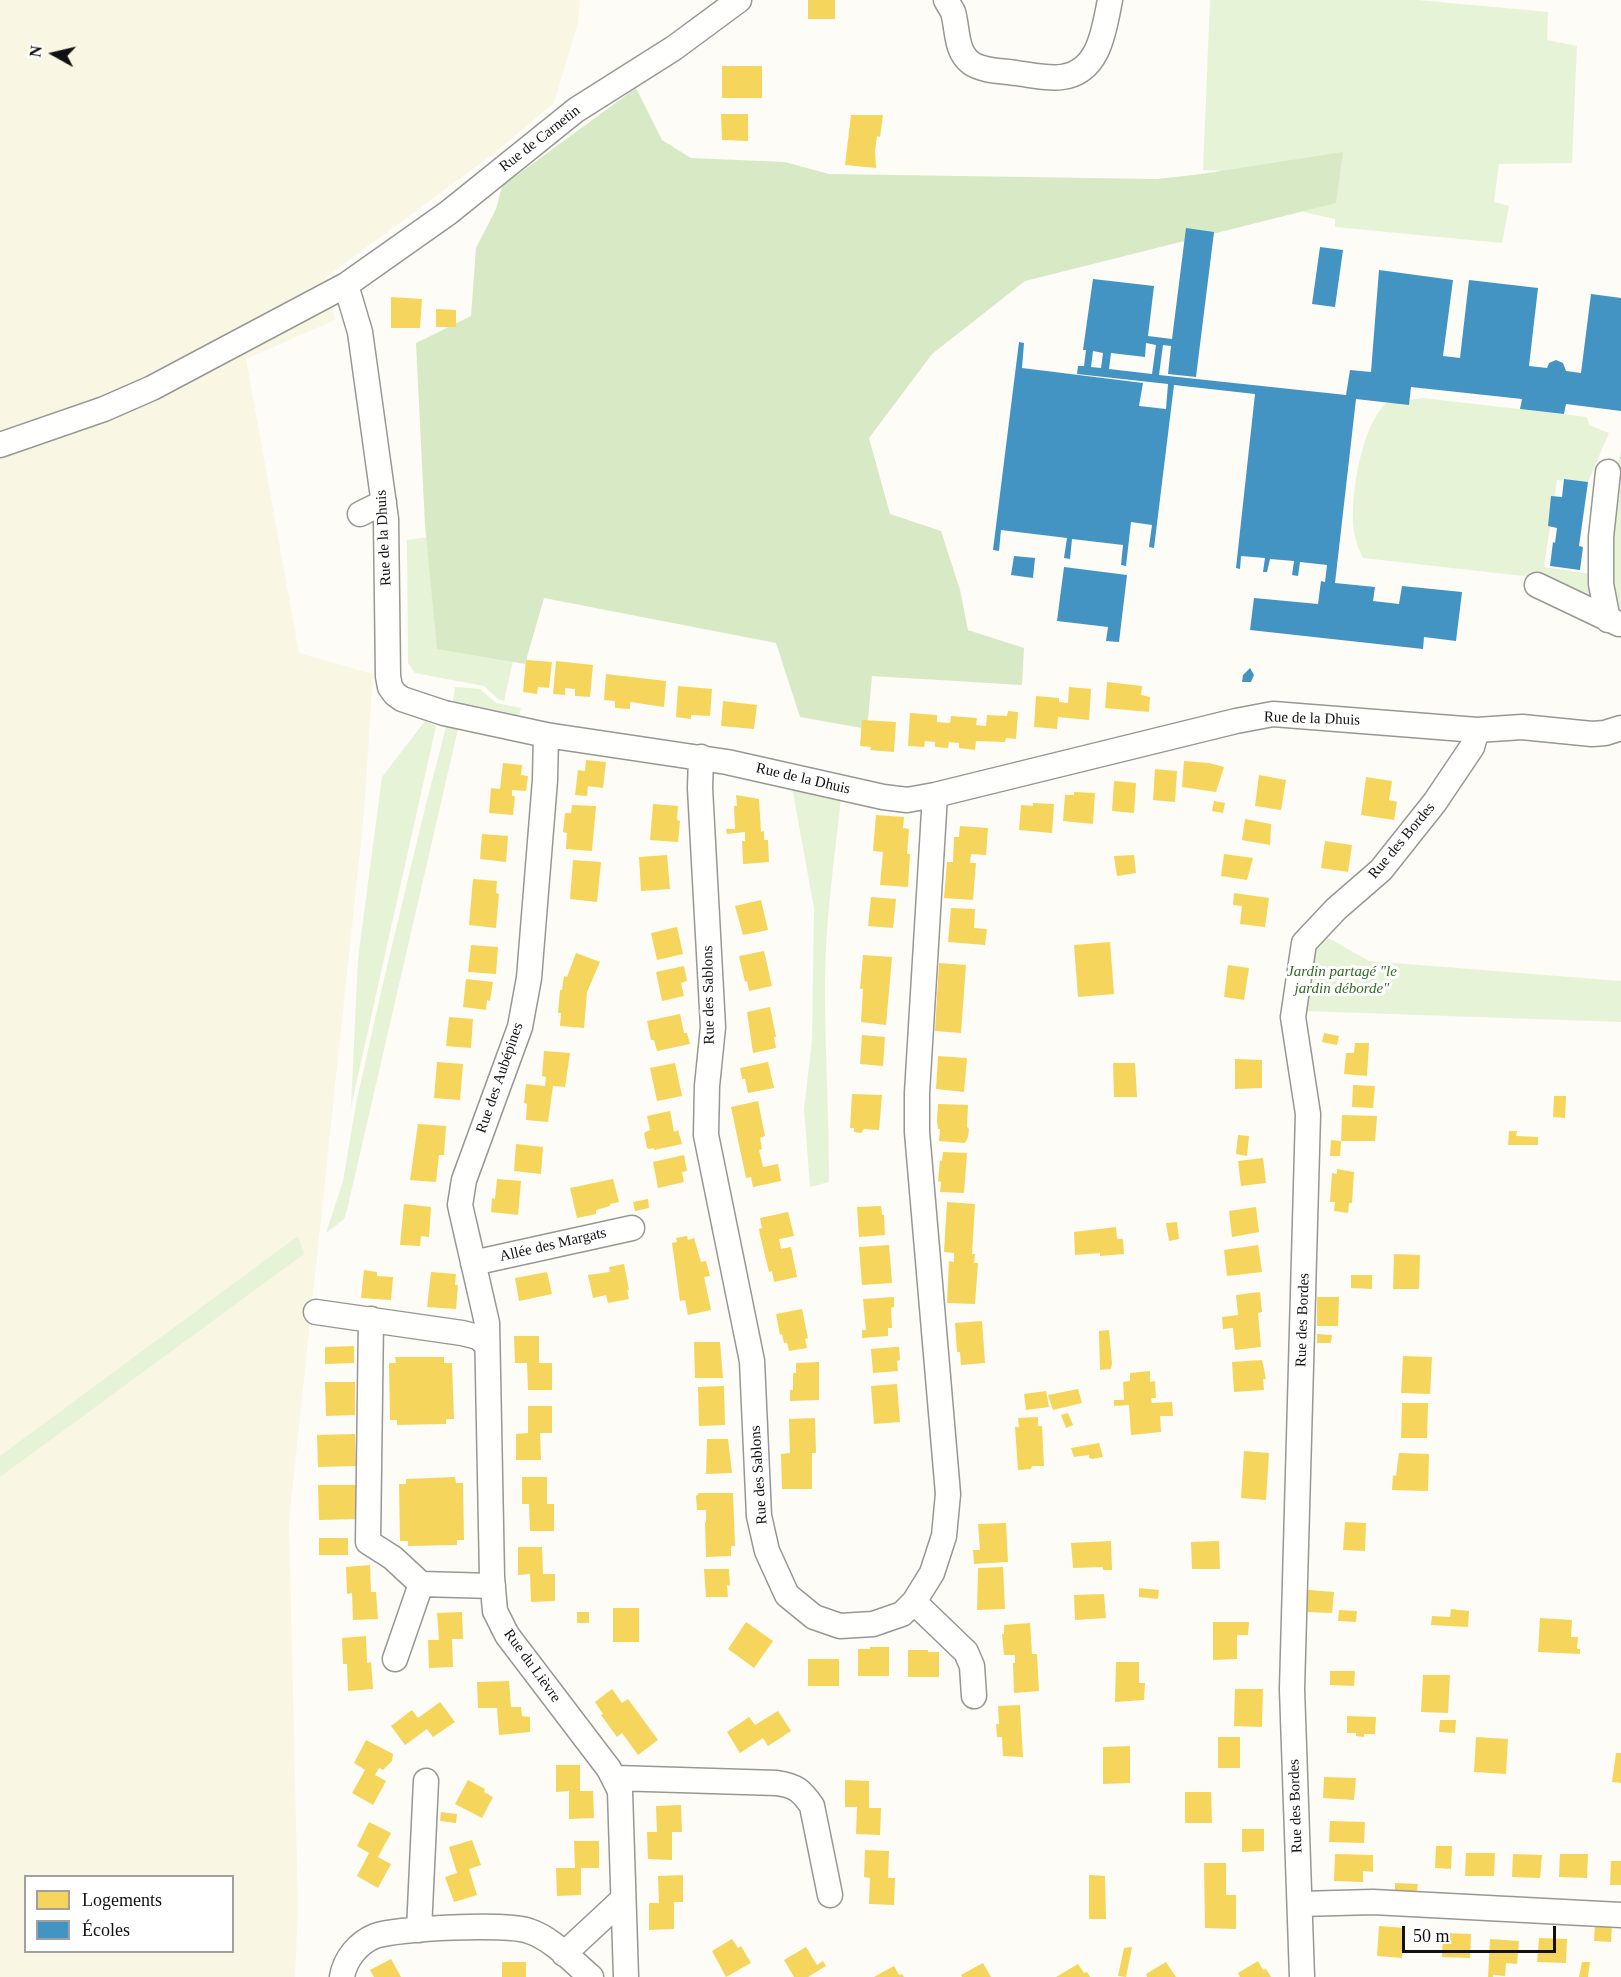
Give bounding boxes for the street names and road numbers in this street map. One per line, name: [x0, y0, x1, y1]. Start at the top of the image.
street label: Rue de Carnetin: [496, 102, 584, 176]
street label: Rue de la Dhuis: [372, 489, 396, 587]
street label: Rue de la Dhuis: [1264, 708, 1360, 730]
street label: Rue de la Dhuis: [754, 759, 852, 799]
street label: Rue des Bordes: [1365, 799, 1439, 883]
street label: Rue des Sablons: [699, 945, 719, 1045]
street label: Rue des Aubépines: [473, 1020, 527, 1136]
street label: Allée des Margats: [498, 1224, 608, 1266]
street label: Rue des Bordes: [1292, 1273, 1314, 1367]
street label: Rue des Sablons: [747, 1425, 771, 1525]
street label: Rue du Lièvre: [500, 1626, 564, 1706]
street label: Rue des Bordes: [1285, 1759, 1307, 1853]

